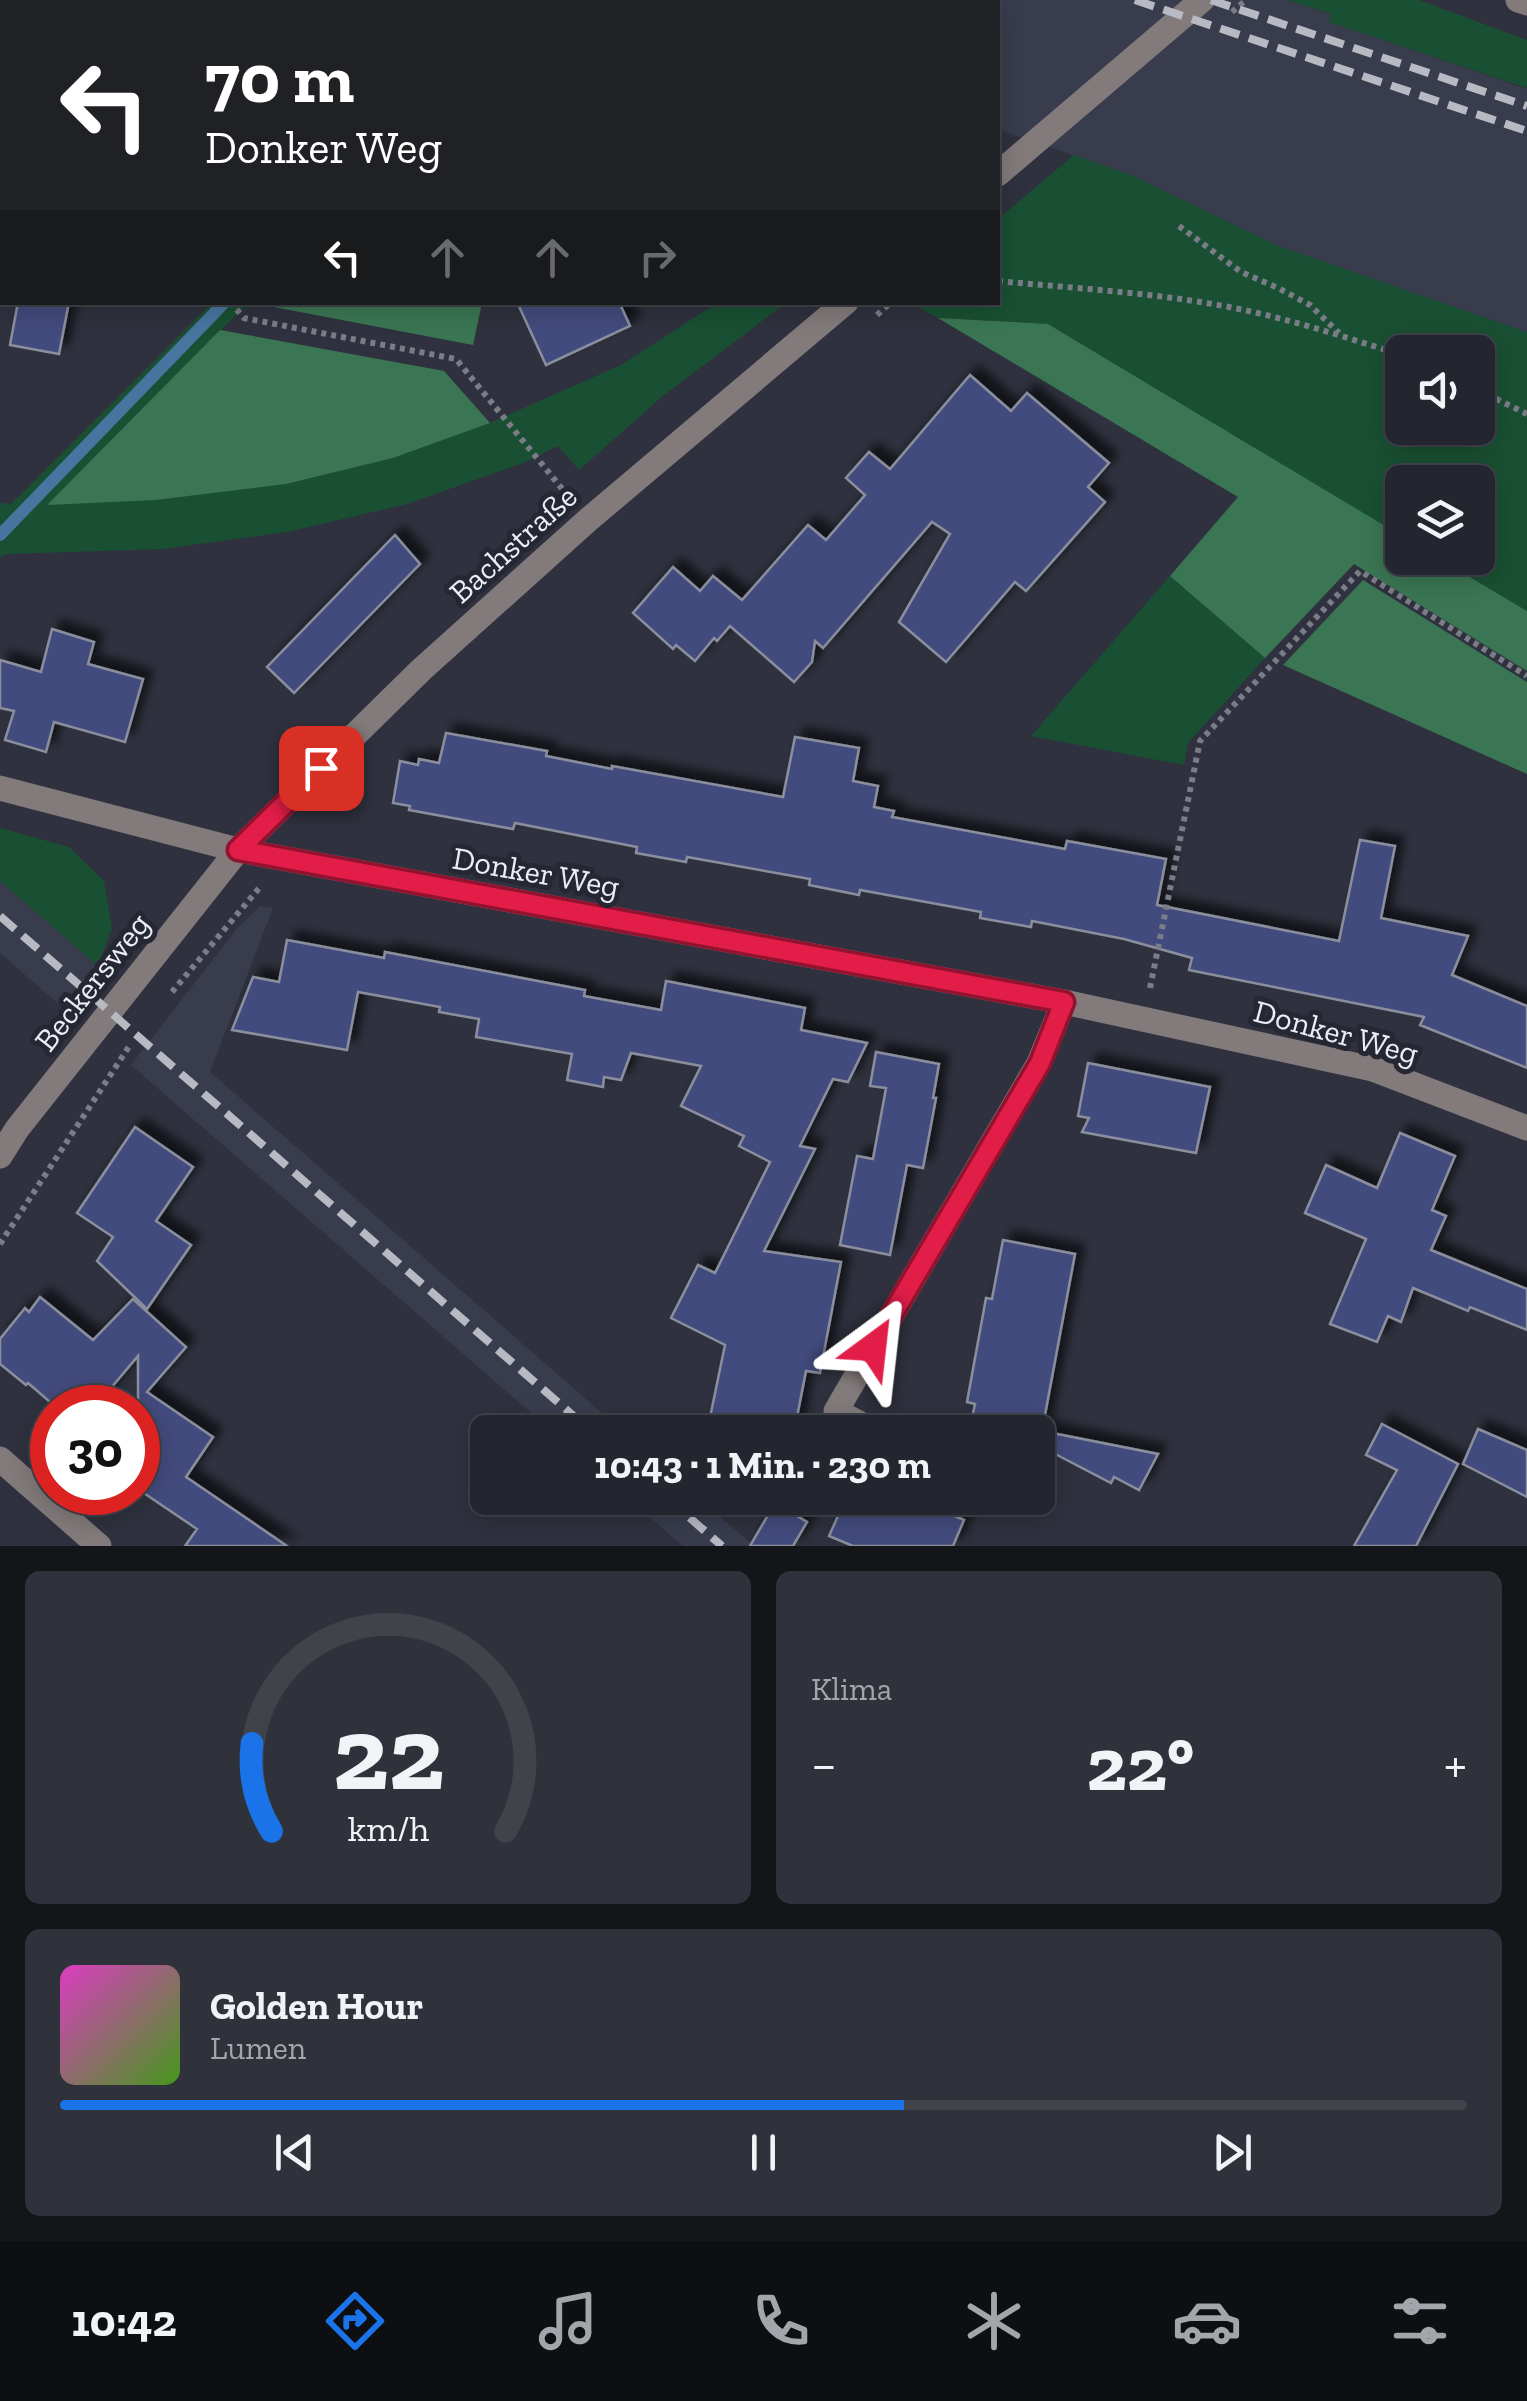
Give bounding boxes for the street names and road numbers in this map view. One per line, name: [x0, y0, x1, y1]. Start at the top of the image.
street label: Bachstraße: [442, 477, 584, 611]
street label: Donker Weg: [450, 839, 622, 905]
street label: Beckersweg: [26, 905, 158, 1059]
street label: Donker Weg: [1250, 992, 1422, 1072]

